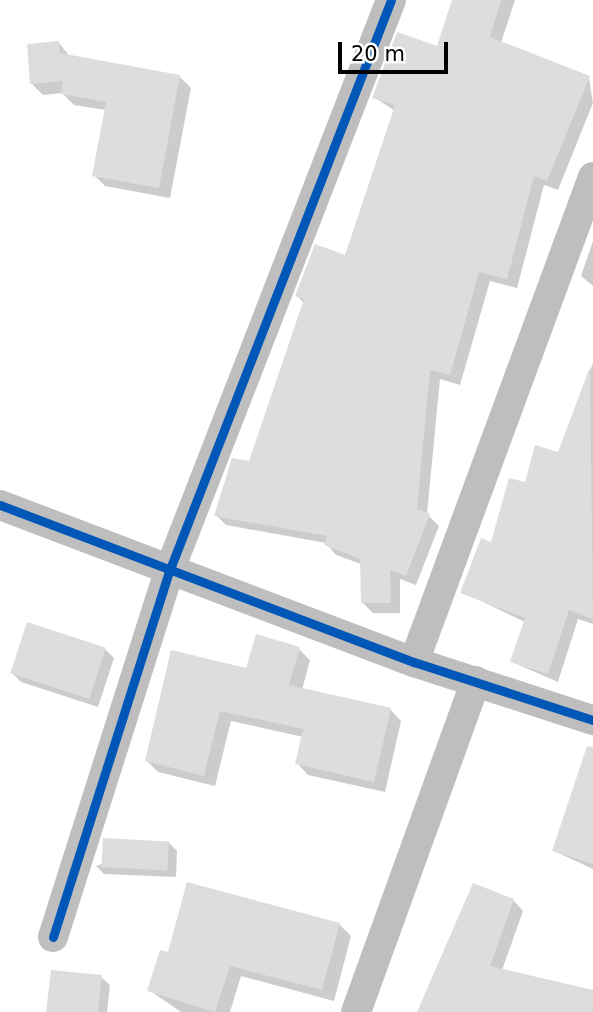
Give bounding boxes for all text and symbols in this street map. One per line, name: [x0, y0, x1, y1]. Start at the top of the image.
scale bar: [341, 28, 451, 72]
text: 20 m: [351, 42, 405, 66]

